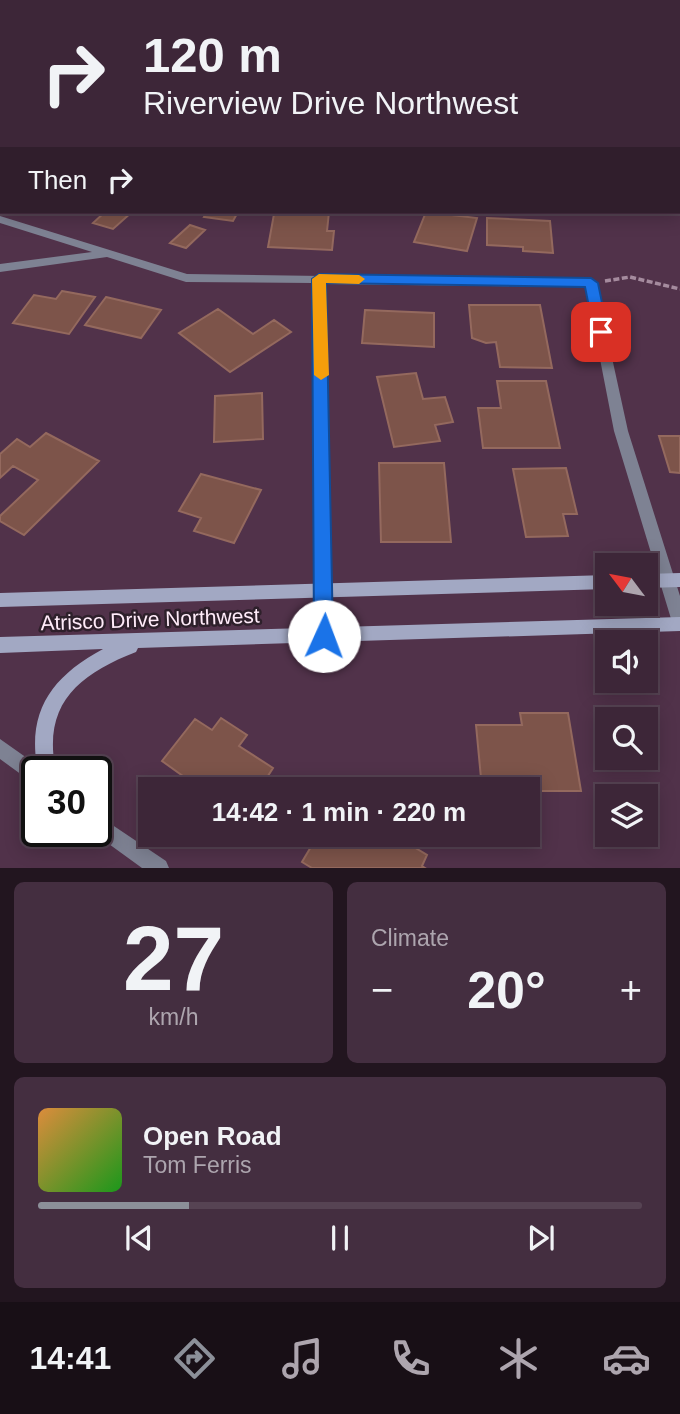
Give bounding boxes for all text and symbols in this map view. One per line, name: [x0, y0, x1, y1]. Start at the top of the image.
icon: right: [28, 28, 119, 119]
text: 120 m: [143, 28, 282, 82]
text: Riverview Drive Northwest: [143, 85, 518, 121]
icon: right: [101, 161, 139, 199]
text: Then: [28, 165, 87, 195]
pin: [571, 302, 631, 362]
icon: arrive: [582, 313, 620, 351]
north arrow: [595, 553, 658, 616]
map controls: [595, 553, 658, 847]
position arrow: [287, 599, 361, 673]
street label: Atrisco Drive Northwest: [40, 604, 260, 634]
button: sound: [595, 630, 658, 693]
button: search: [595, 707, 658, 770]
speed limit sign: 30: [21, 756, 112, 847]
button: layers: [595, 784, 658, 847]
text: 14:42 · 1 min · 220 m: [212, 797, 466, 827]
text: 27: [123, 908, 224, 1009]
text: Climate: [371, 925, 449, 951]
text: 20°: [467, 961, 546, 1019]
text: −: [371, 969, 393, 1011]
text: +: [620, 969, 642, 1011]
text: km/h: [149, 1004, 198, 1030]
text: Open Road: [143, 1121, 282, 1151]
text: Tom Ferris: [143, 1152, 252, 1178]
icon: previous: [120, 1219, 158, 1257]
icon: pause: [321, 1219, 359, 1257]
icon: next: [522, 1219, 560, 1257]
icon: directions: [170, 1334, 219, 1383]
icon: music: [278, 1334, 327, 1383]
icon: phone: [386, 1334, 435, 1383]
icon: climate: [494, 1334, 543, 1383]
icon: car: [602, 1334, 651, 1383]
text: 14:41: [29, 1340, 111, 1376]

